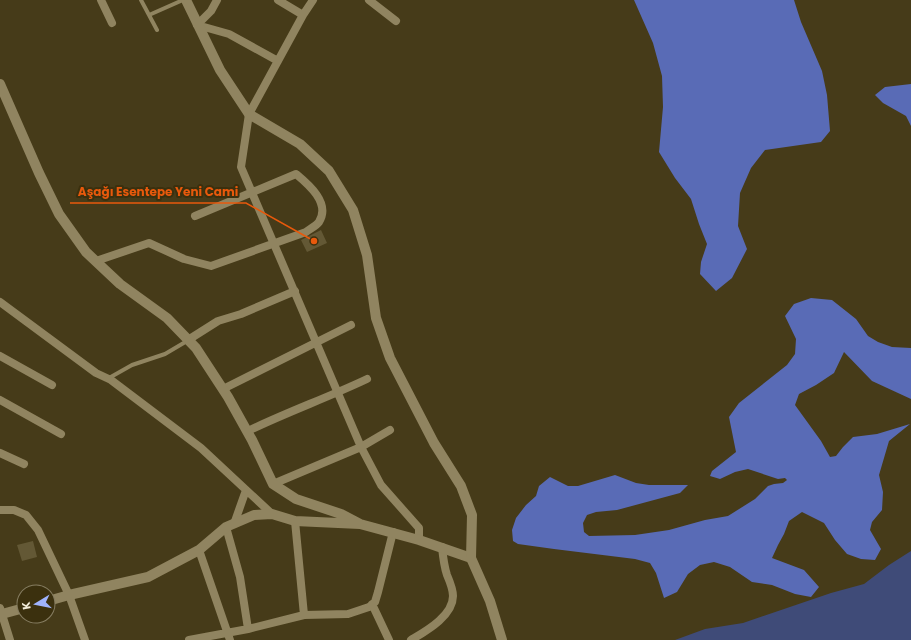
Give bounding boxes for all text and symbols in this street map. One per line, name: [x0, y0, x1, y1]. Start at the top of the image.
callout: Aşağı Esentepe Yeni Cami: [70, 179, 246, 203]
text: Aşağı Esentepe Yeni Cami: [78, 183, 238, 200]
north arrow: [16, 584, 56, 624]
text: K: [18, 600, 35, 611]

